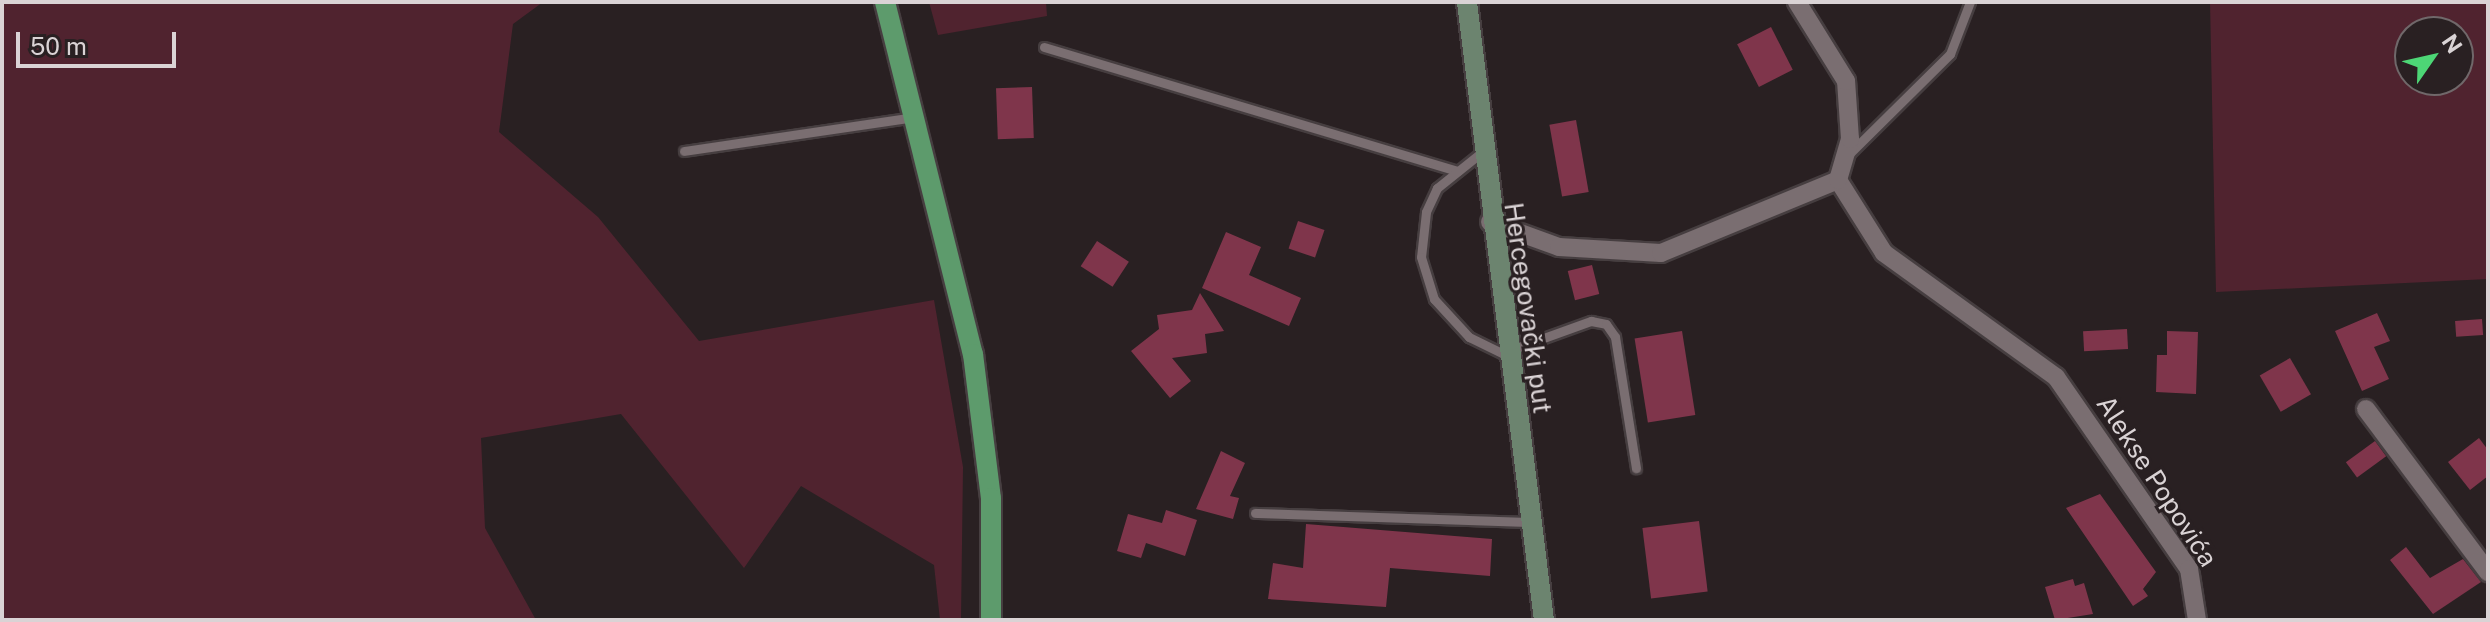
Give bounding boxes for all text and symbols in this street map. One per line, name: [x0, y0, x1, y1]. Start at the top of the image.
scale bar: [20, 16, 180, 66]
north arrow: [2394, 16, 2474, 96]
text: N: [2437, 29, 2468, 58]
text: 50 m: [30, 32, 87, 60]
street label: Hercegovački put: [1498, 201, 1558, 415]
street label: Alekse Popovića: [2090, 390, 2224, 572]

